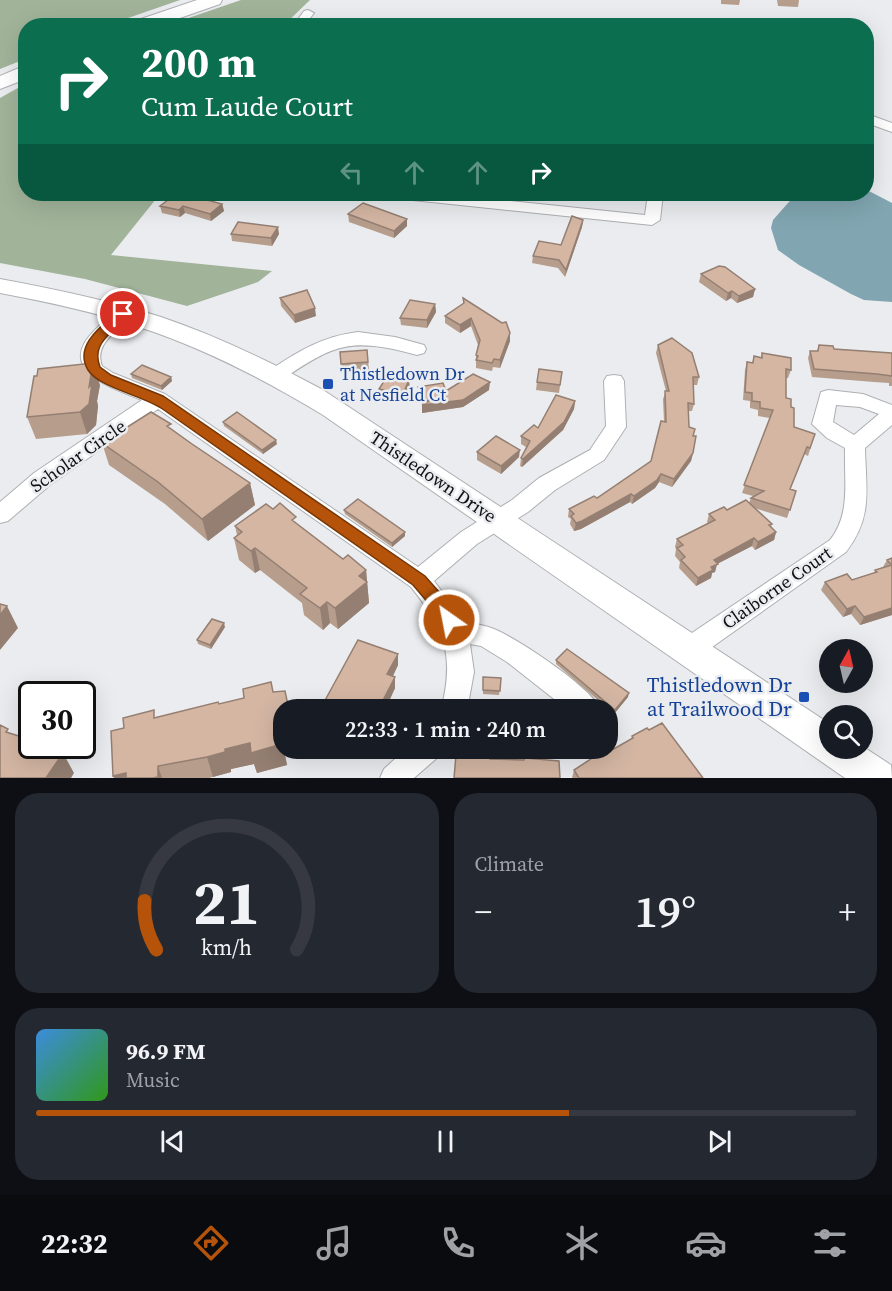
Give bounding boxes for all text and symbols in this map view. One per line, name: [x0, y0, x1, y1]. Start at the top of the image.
text: 200 m: [141, 33, 256, 91]
icon: right: [42, 42, 120, 120]
text: Cum Laude Court: [141, 88, 353, 125]
icon: left: [335, 156, 368, 189]
icon: ahead: [398, 156, 431, 189]
icon: ahead: [461, 156, 494, 189]
icon: right: [524, 156, 557, 189]
pin: [97, 288, 148, 339]
icon: arrive: [106, 297, 139, 330]
place label: Thistledown Dr at Nesfield Ct: [340, 361, 465, 407]
marker: Thistledown Dr at Nesfield Ct: [321, 377, 335, 391]
street label: Scholar Circle: [25, 413, 131, 498]
street label: Thistledown Drive: [365, 425, 501, 528]
street label: Claiborne Court: [717, 540, 837, 635]
position arrow: [417, 588, 481, 652]
north arrow: [819, 639, 873, 693]
map controls: [819, 639, 873, 759]
place label: Thistledown Dr at Trailwood Dr: [647, 670, 792, 723]
speed limit sign: 30: [18, 681, 96, 759]
marker: Thistledown Dr at Trailwood Dr: [797, 690, 811, 704]
button: search: [819, 705, 873, 759]
text: 22:33 · 1 min · 240 m: [345, 714, 546, 744]
text: Climate: [475, 850, 544, 878]
text: 21: [193, 859, 261, 945]
text: 19°: [634, 880, 696, 942]
text: −: [475, 889, 492, 934]
text: +: [839, 889, 856, 934]
text: km/h: [201, 933, 252, 962]
text: 96.9 FM: [126, 1036, 205, 1066]
text: Music: [126, 1066, 180, 1094]
icon: previous: [156, 1125, 189, 1158]
icon: pause: [429, 1125, 462, 1158]
icon: next: [703, 1125, 736, 1158]
icon: directions: [190, 1222, 232, 1264]
icon: music: [313, 1222, 355, 1264]
icon: phone: [437, 1222, 479, 1264]
icon: climate: [561, 1222, 603, 1264]
icon: car: [685, 1222, 727, 1264]
icon: filters: [809, 1222, 851, 1264]
text: 22:32: [41, 1225, 108, 1262]

